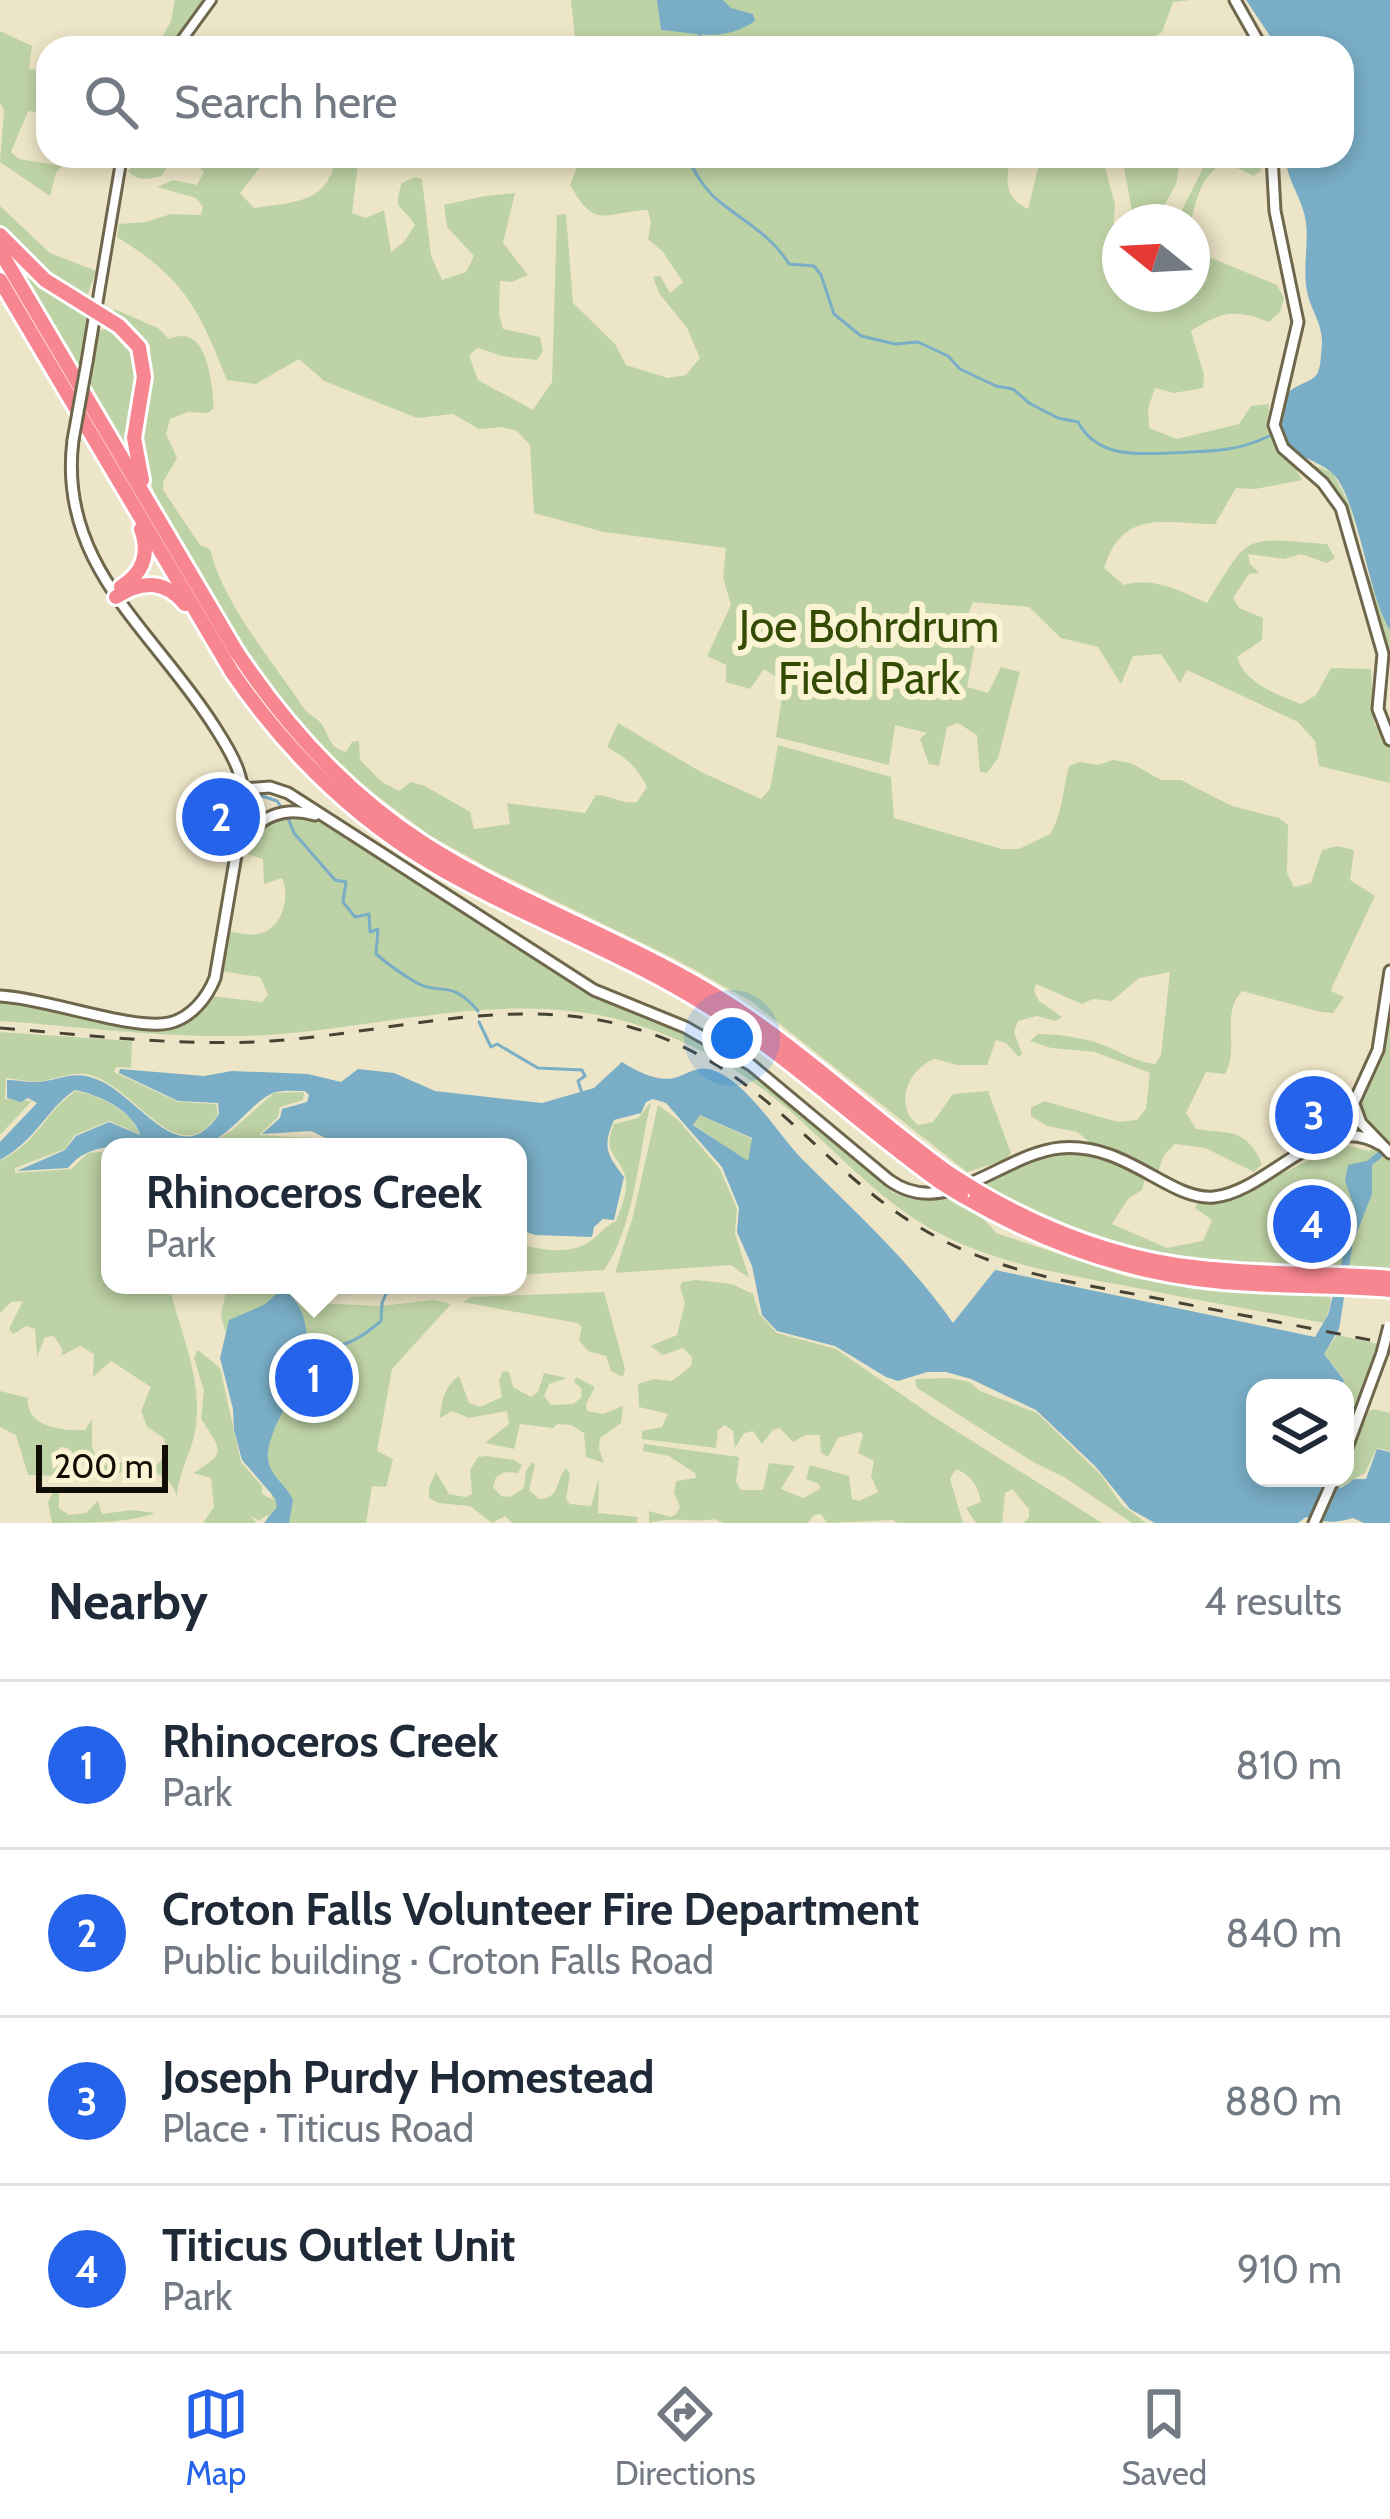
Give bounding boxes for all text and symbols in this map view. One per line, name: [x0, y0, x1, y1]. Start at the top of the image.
search box: [36, 36, 1354, 168]
icon: search: [78, 69, 144, 135]
text: Search here: [174, 75, 398, 129]
north arrow: [1102, 204, 1210, 312]
park label: Joe Bohrdrum Field Park: [738, 599, 999, 705]
pin: 2: [182, 772, 260, 862]
your location: [702, 1008, 762, 1068]
pin: 3: [1275, 1070, 1353, 1160]
popup: [101, 1138, 527, 1294]
text: Rhinoceros Creek: [146, 1165, 482, 1219]
pin: 4: [1273, 1179, 1351, 1269]
text: Park: [146, 1219, 216, 1267]
pin: 1: [275, 1333, 353, 1423]
map controls: [1246, 1379, 1354, 1487]
button: layers: [1246, 1379, 1354, 1487]
scale bar: [36, 1439, 168, 1492]
text: 200 m: [54, 1446, 154, 1486]
text: Nearby: [48, 1570, 208, 1632]
text: 4 results: [1204, 1577, 1342, 1625]
text: Rhinoceros Creek: [162, 1714, 499, 1768]
text: 1: [80, 1741, 94, 1789]
text: 810 m: [1235, 1741, 1342, 1789]
text: Park: [162, 1768, 232, 1816]
text: Croton Falls Volunteer Fire Department: [162, 1882, 919, 1936]
text: 2: [77, 1909, 97, 1957]
text: 840 m: [1226, 1909, 1342, 1957]
text: Public building · Croton Falls Road: [162, 1936, 714, 1984]
text: Joseph Purdy Homestead: [162, 2050, 654, 2104]
text: 3: [76, 2077, 98, 2125]
text: 880 m: [1225, 2077, 1342, 2125]
text: Place · Titicus Road: [162, 2104, 474, 2152]
text: Titicus Outlet Unit: [162, 2218, 516, 2272]
text: 4: [75, 2245, 99, 2293]
text: 910 m: [1237, 2245, 1342, 2293]
text: Park: [162, 2272, 232, 2320]
tab: Map: [183, 2381, 249, 2493]
tab: Directions: [615, 2381, 756, 2493]
tab: Saved: [1121, 2381, 1207, 2493]

